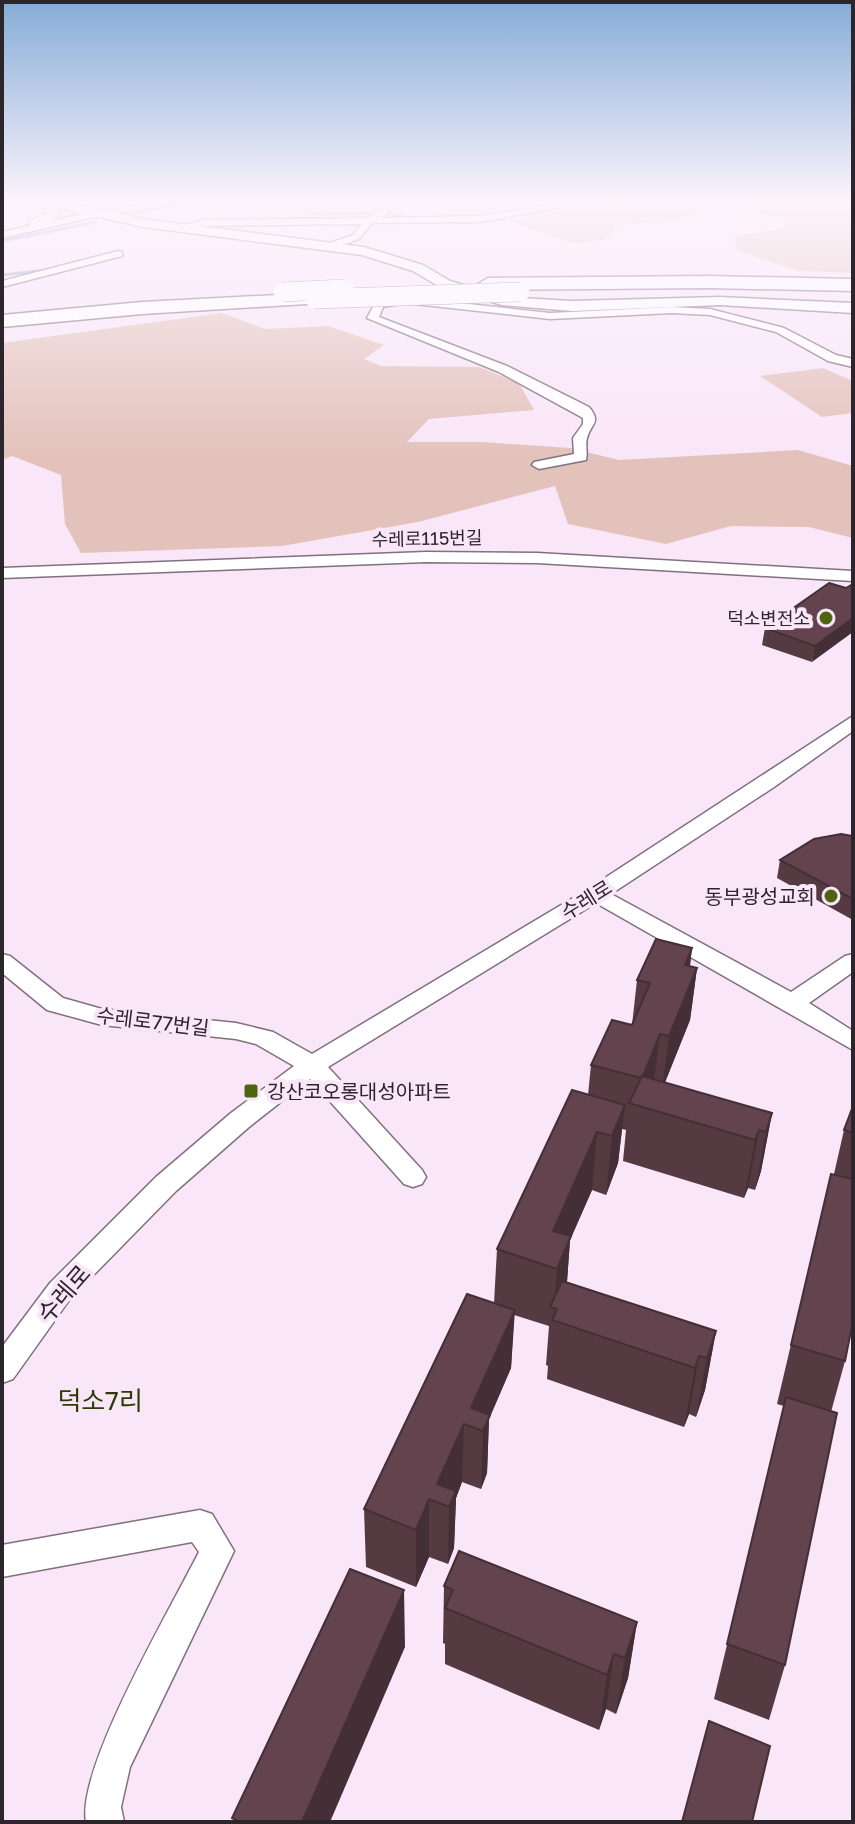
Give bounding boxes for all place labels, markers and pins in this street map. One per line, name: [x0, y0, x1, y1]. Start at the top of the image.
place label: 덕소변전소: [727, 607, 810, 629]
marker: 덕소변전소: [817, 609, 835, 627]
place label: 동부광성교회: [705, 884, 815, 908]
marker: 동부광성교회: [822, 887, 840, 905]
place label: 강산코오롱대성아파트: [267, 1079, 451, 1103]
marker: 강산코오롱대성아파트: [242, 1082, 260, 1100]

